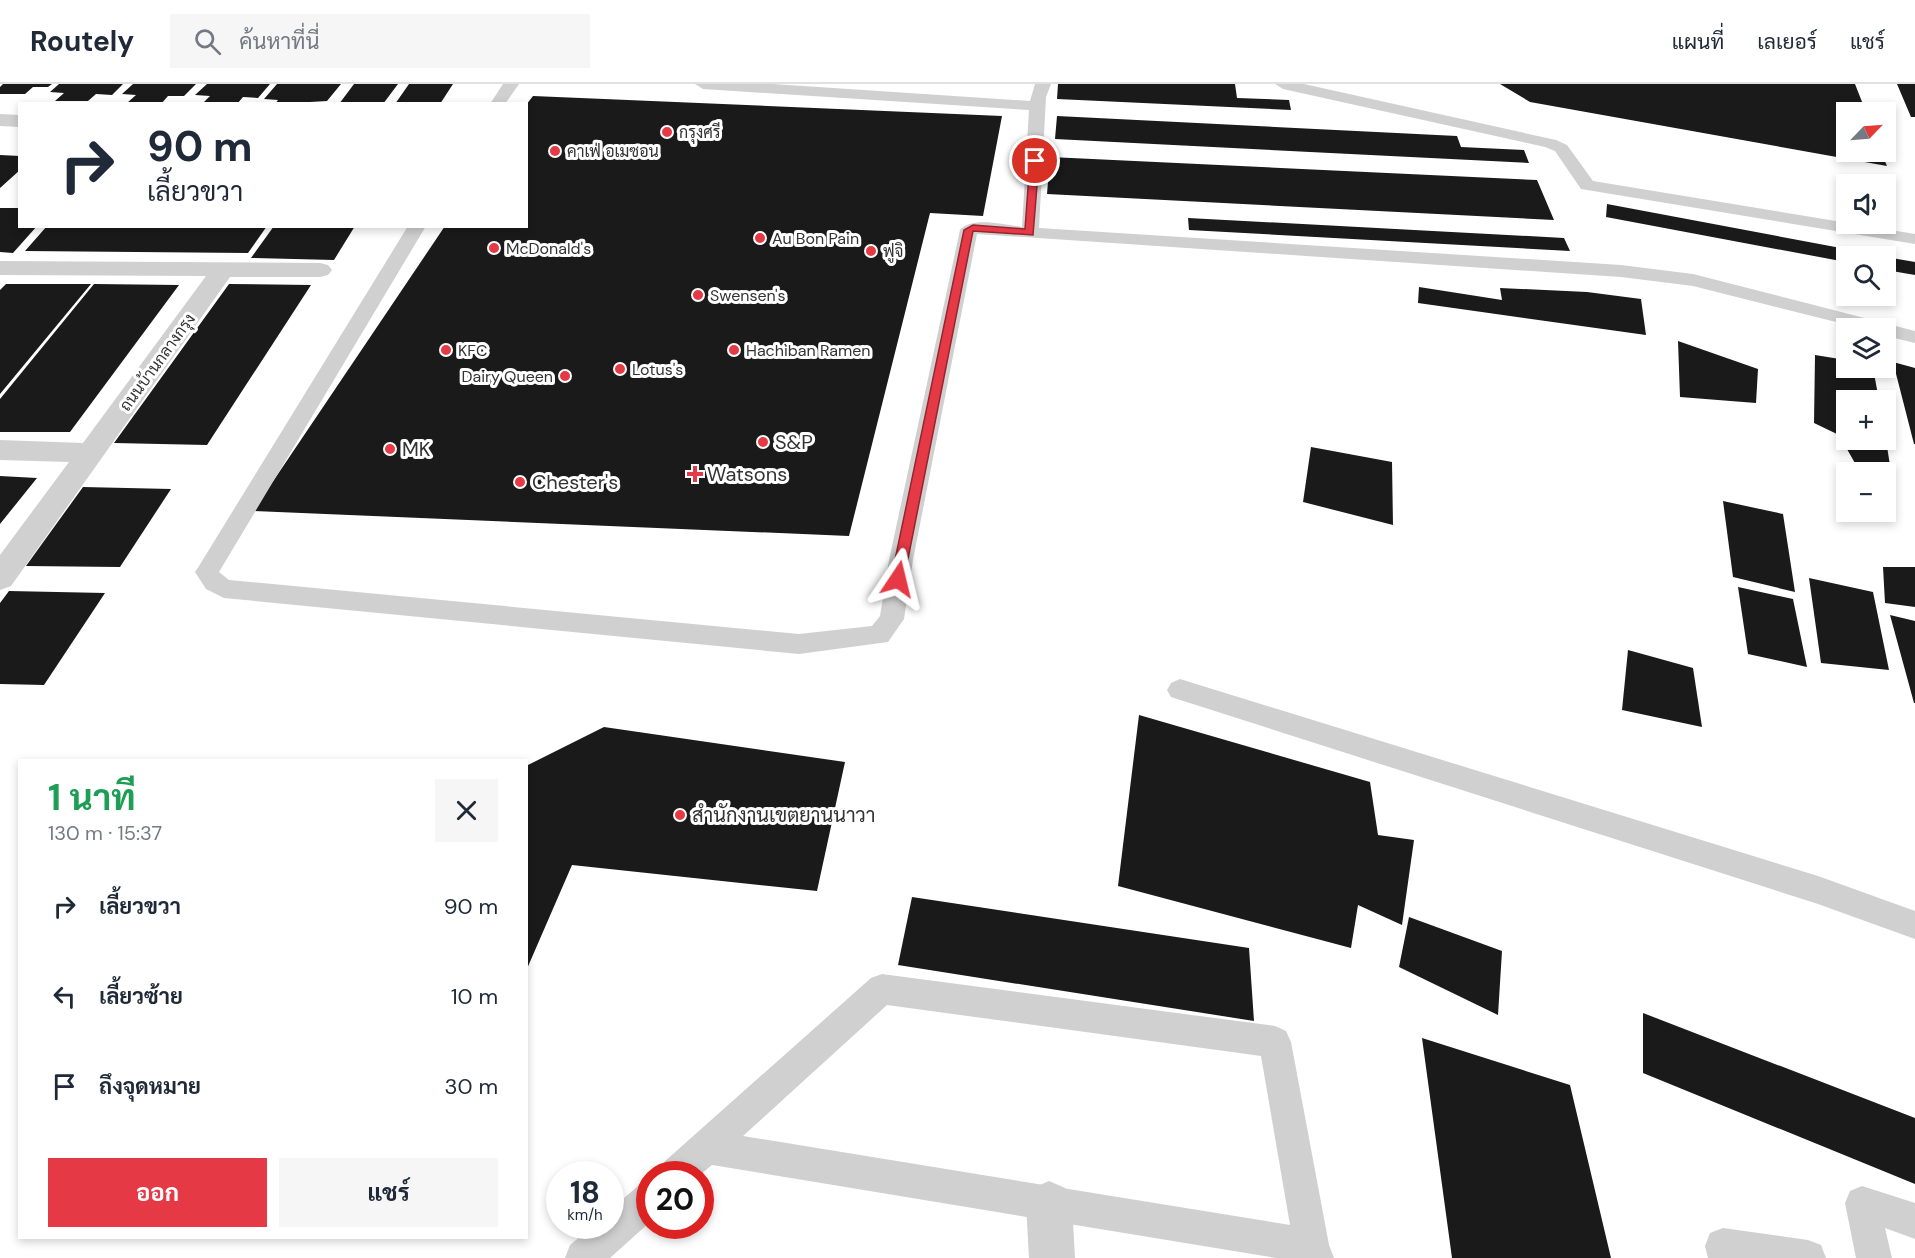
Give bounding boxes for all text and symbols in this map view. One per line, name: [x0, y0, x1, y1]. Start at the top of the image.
search box: [170, 14, 590, 68]
text: Routely: [30, 23, 134, 60]
icon: search: [191, 25, 224, 58]
text: ค้นหาที่นี่: [239, 27, 320, 56]
text: แผนที่: [1672, 28, 1724, 56]
text: เลเยอร์: [1757, 28, 1817, 56]
text: แชร์: [1850, 28, 1885, 56]
north arrow: [1836, 102, 1896, 162]
map controls: [1836, 102, 1896, 522]
text: 90 m: [147, 119, 253, 174]
place label: กรุงศรี: [679, 121, 721, 144]
marker: กรุงศรี: [660, 125, 674, 139]
icon: right: [48, 126, 126, 204]
pin: [1009, 135, 1060, 186]
place label: คาเฟ่ อเมซอน: [567, 141, 659, 162]
marker: คาเฟ่ อเมซอน: [548, 144, 562, 158]
icon: arrive: [1018, 144, 1051, 177]
text: เลี้ยวขวา: [147, 174, 243, 209]
button: sound: [1836, 174, 1896, 234]
place label: Au Bon Pain: [772, 228, 859, 249]
marker: Au Bon Pain: [753, 231, 767, 245]
place label: McDonald's: [506, 238, 591, 259]
marker: McDonald's: [487, 241, 501, 255]
place label: ฟูจิ: [883, 241, 903, 263]
marker: ฟูจิ: [864, 244, 878, 258]
button: search: [1836, 246, 1896, 306]
place label: Swensen's: [710, 285, 786, 306]
marker: Swensen's: [691, 288, 705, 302]
street label: ถนนบ้านกลางกรุง: [115, 309, 201, 416]
button: layers: [1836, 318, 1896, 378]
place label: KFC: [458, 340, 487, 361]
place label: Hachiban Ramen: [746, 340, 870, 361]
marker: KFC: [439, 343, 453, 357]
marker: Hachiban Ramen: [727, 343, 741, 357]
place label: Lotus's: [632, 359, 683, 380]
marker: Lotus's: [613, 362, 627, 376]
place label: Dairy Queen: [461, 366, 553, 387]
marker: Dairy Queen: [558, 369, 572, 383]
button: +: [1836, 390, 1896, 450]
place label: S&P: [775, 429, 813, 455]
marker: S&P: [756, 435, 770, 449]
place label: MK: [402, 436, 431, 462]
marker: MK: [383, 442, 397, 456]
place label: Watsons: [707, 461, 787, 487]
button: −: [1836, 462, 1896, 522]
marker: Watsons: [688, 467, 702, 481]
place label: Chester's: [532, 469, 618, 495]
marker: Chester's: [513, 475, 527, 489]
position arrow: [866, 547, 930, 611]
text: 1 นาที: [48, 774, 136, 821]
button: close: [435, 779, 498, 842]
place label: สำนักงานเขตยานนาวา: [692, 802, 876, 828]
marker: สำนักงานเขตยานนาวา: [673, 808, 687, 822]
text: 130 m · 15:37: [48, 820, 162, 846]
icon: right: [48, 890, 81, 923]
text: เลี้ยวขวา: [99, 892, 181, 921]
text: 90 m: [444, 892, 498, 921]
icon: left: [48, 980, 81, 1013]
text: เลี้ยวซ้าย: [99, 982, 183, 1011]
text: 10 m: [451, 982, 498, 1011]
icon: arrive: [48, 1070, 81, 1103]
text: ถึงจุดหมาย: [99, 1072, 201, 1101]
text: 30 m: [444, 1072, 498, 1101]
button: ออก: [48, 1158, 267, 1227]
button: แชร์: [279, 1158, 498, 1227]
speed limit sign: 20: [636, 1161, 714, 1239]
text: 18: [570, 1173, 600, 1212]
text: km/h: [567, 1205, 603, 1225]

